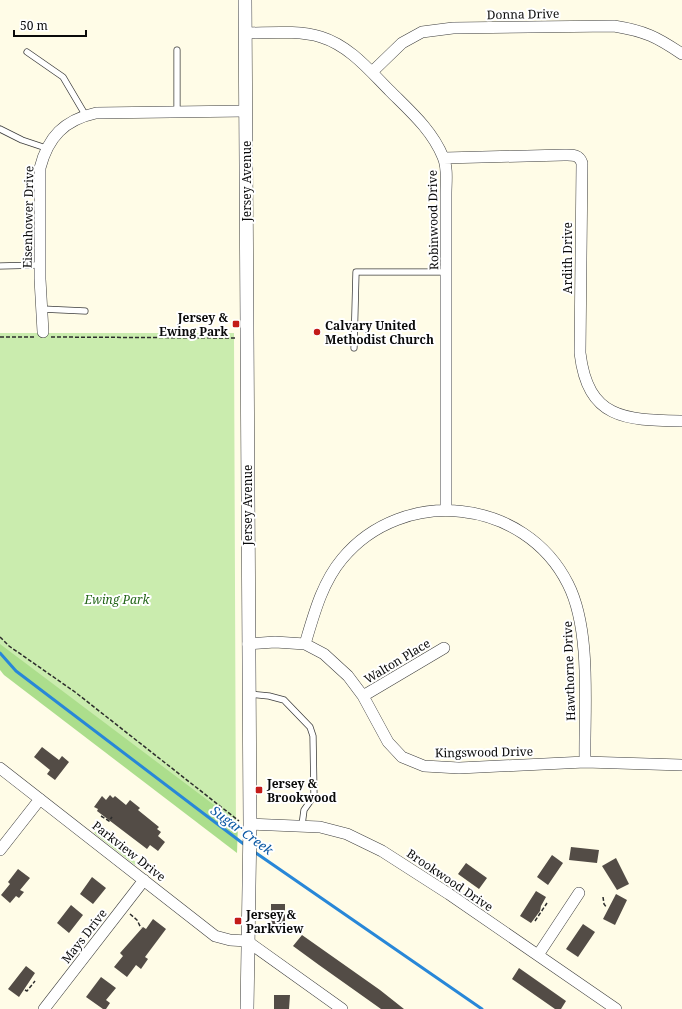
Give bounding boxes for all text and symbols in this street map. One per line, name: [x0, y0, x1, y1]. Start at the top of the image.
street label: Donna Drive: [487, 5, 559, 23]
scale bar: [14, 12, 86, 38]
text: 50 m: [20, 17, 48, 34]
street label: Jersey Avenue: [238, 141, 255, 222]
street label: Eisenhower Drive: [19, 166, 37, 268]
street label: Robinwood Drive: [424, 170, 442, 270]
street label: Ardith Drive: [559, 222, 576, 294]
place label: Jersey & Ewing Park: [159, 309, 228, 340]
place label: Calvary United Methodist Church: [325, 317, 434, 348]
marker: Jersey & Ewing Park: [231, 319, 241, 329]
marker: Calvary United Methodist Church: [312, 327, 322, 337]
street label: Jersey Avenue: [239, 465, 256, 546]
park label: Ewing Park: [84, 591, 151, 608]
street label: Hawthorne Drive: [559, 621, 579, 721]
street label: Walton Place: [361, 635, 433, 687]
street label: Kingswood Drive: [435, 743, 533, 761]
place label: Jersey & Brookwood: [266, 775, 337, 806]
marker: Jersey & Brookwood: [254, 785, 264, 795]
water label: Sugar Creek: [207, 801, 277, 859]
street label: Parkview Drive: [89, 817, 169, 885]
street label: Brookwood Drive: [404, 845, 496, 915]
street label: Mays Drive: [57, 905, 111, 967]
place label: Jersey & Parkview: [245, 906, 304, 937]
marker: Jersey & Parkview: [233, 916, 243, 926]

